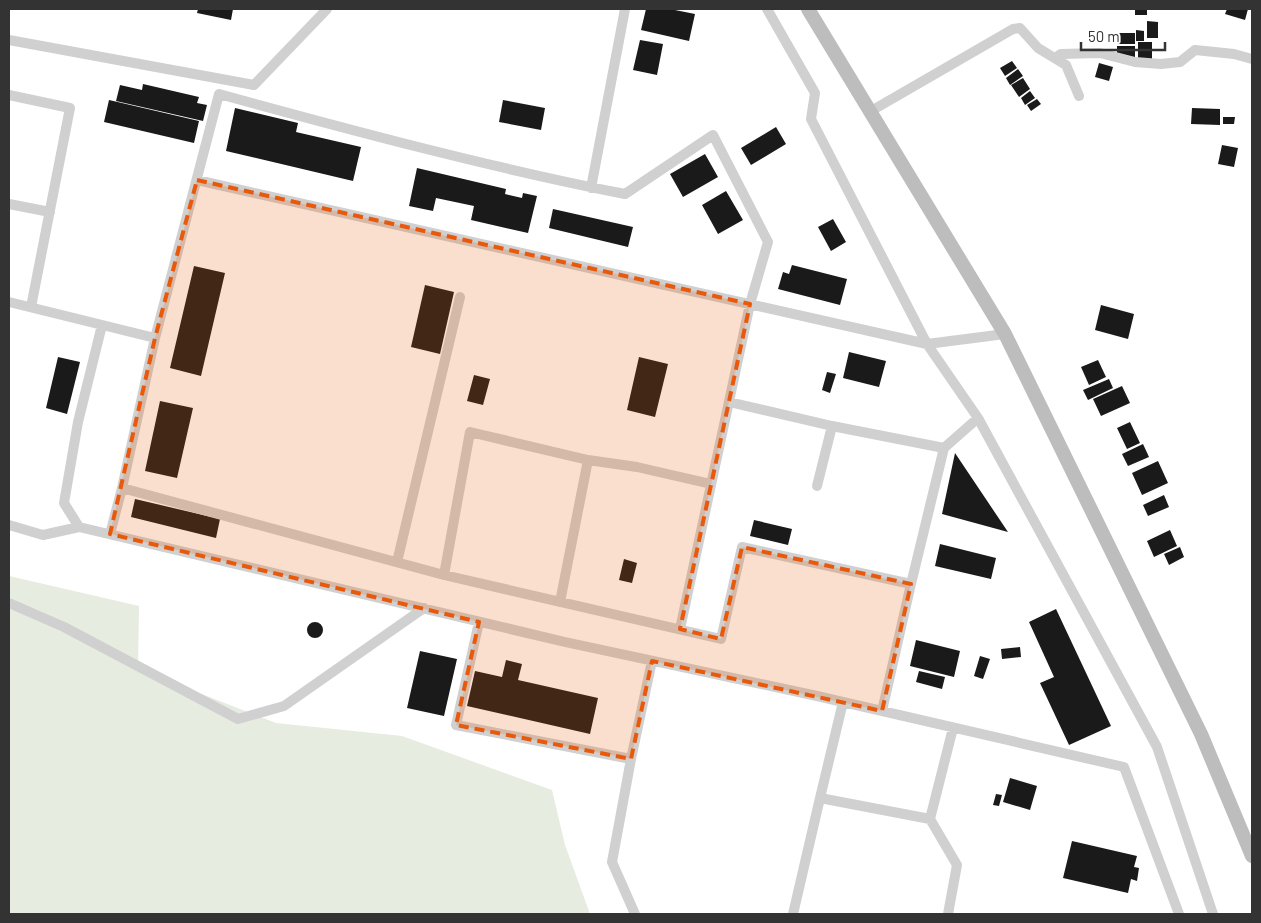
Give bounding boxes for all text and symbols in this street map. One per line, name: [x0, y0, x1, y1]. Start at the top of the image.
scale bar: [1081, 20, 1165, 52]
text: 50 m: [1088, 27, 1120, 45]

